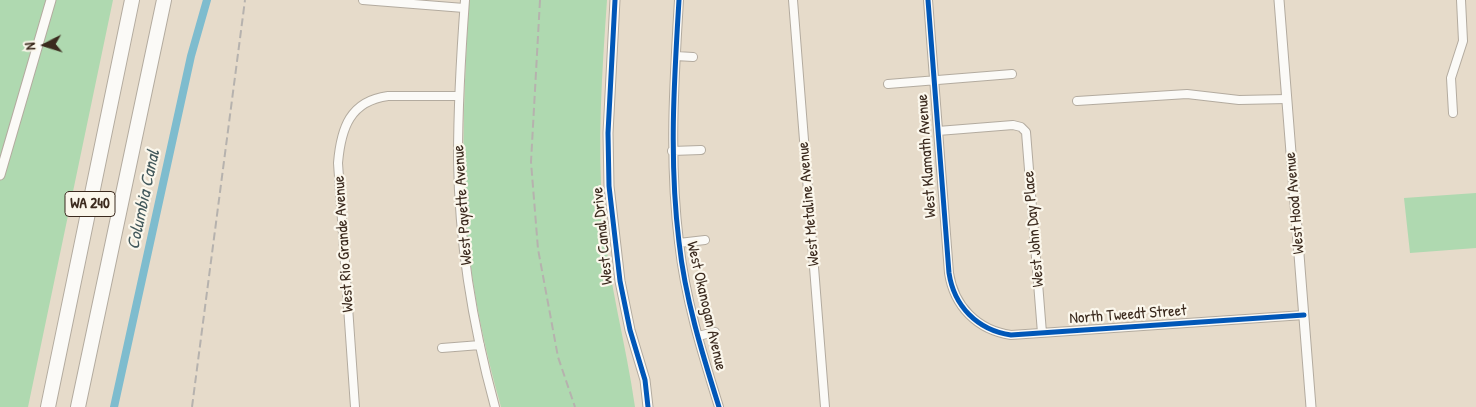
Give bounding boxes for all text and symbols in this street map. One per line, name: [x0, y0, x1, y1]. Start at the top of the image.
north arrow: [20, 20, 70, 70]
text: N: [20, 42, 39, 51]
street label: West Klamath Avenue: [913, 93, 941, 219]
street label: West Metaline Avenue: [794, 141, 824, 267]
street label: West Payette Avenue: [449, 144, 477, 266]
water label: Columbia Canal: [123, 148, 165, 252]
street label: West Hood Avenue: [1281, 151, 1309, 255]
street label: West John Day Place: [1019, 170, 1049, 288]
street label: West Rio Grande Avenue: [330, 175, 358, 313]
street label: West Canal Drive: [588, 186, 618, 286]
road number: WA 240: [65, 192, 115, 216]
street label: West Okanogan Avenue: [682, 240, 730, 372]
street label: North Tweedt Street: [1069, 301, 1187, 329]

